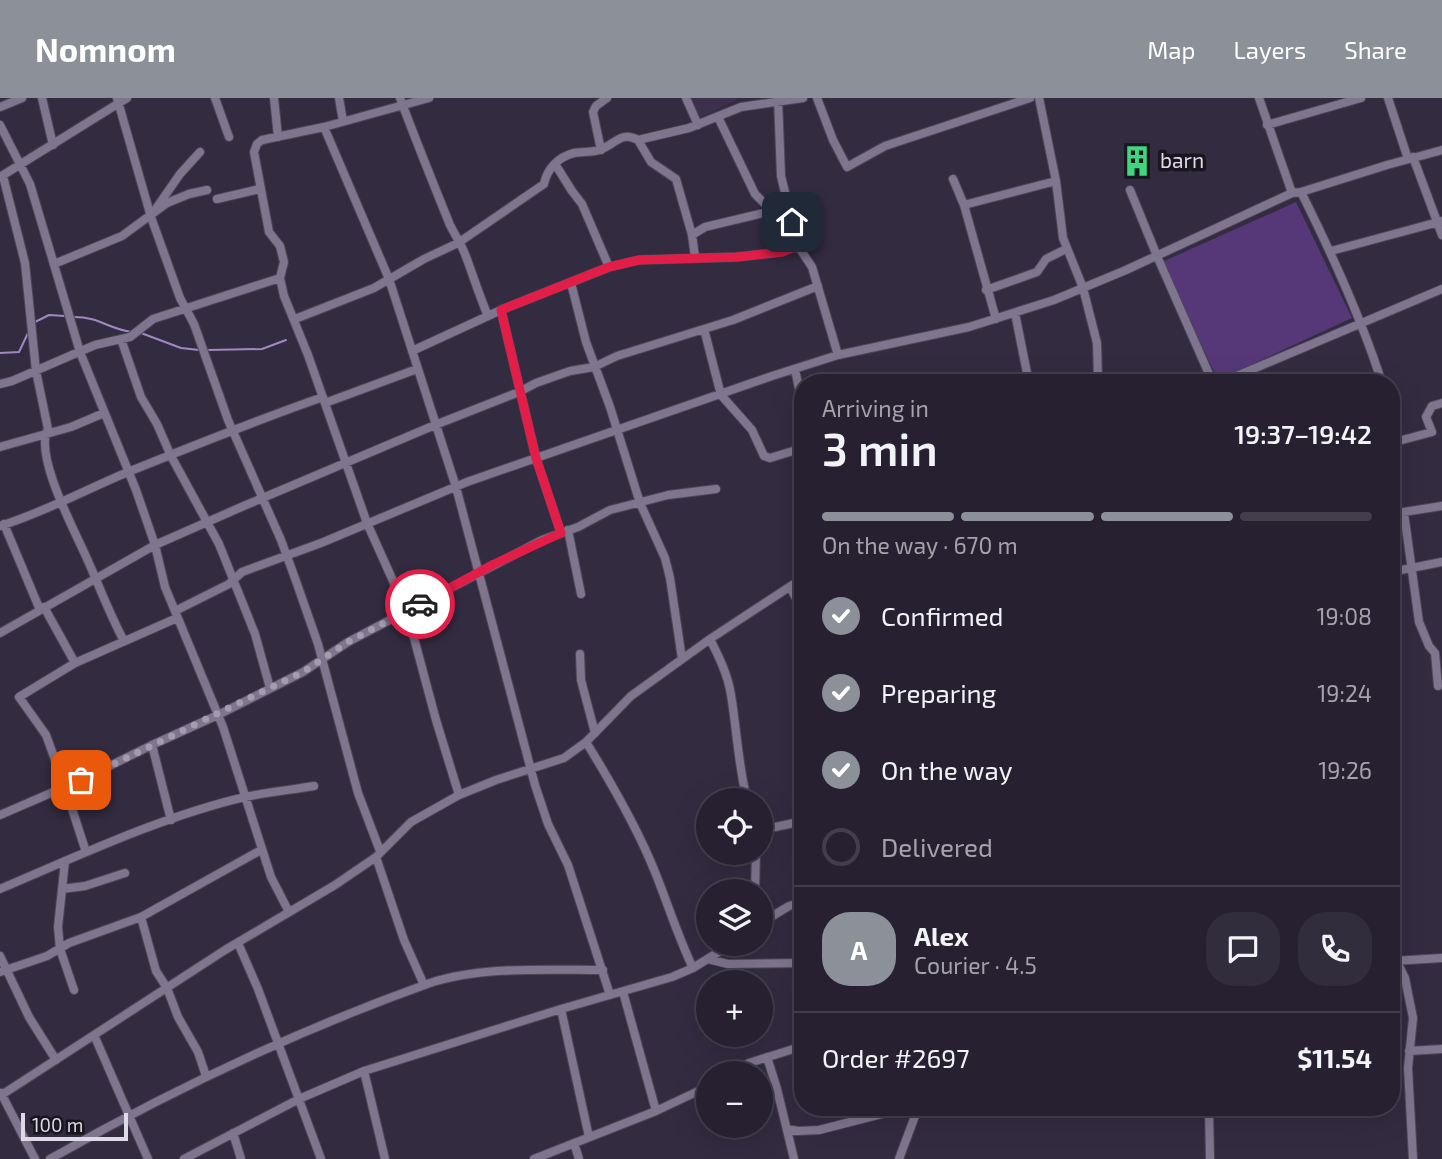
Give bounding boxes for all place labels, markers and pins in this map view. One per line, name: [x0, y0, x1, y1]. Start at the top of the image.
building icon: barn: [1120, 144, 1154, 178]
place label: barn: [1160, 147, 1204, 172]
pin: [762, 192, 822, 252]
pin: [51, 750, 111, 810]

